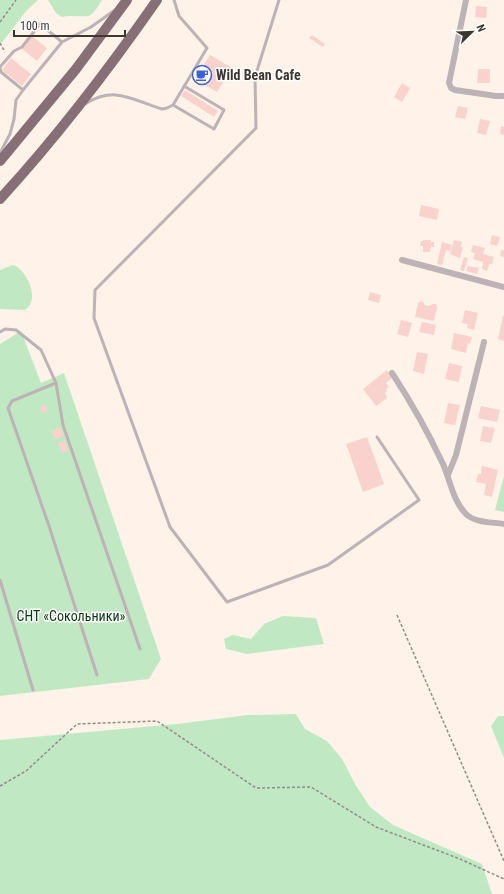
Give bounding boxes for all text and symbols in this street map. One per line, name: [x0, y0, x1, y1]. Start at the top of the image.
scale bar: [14, 12, 125, 38]
north arrow: [452, 12, 492, 52]
text: 100 m: [20, 19, 50, 33]
text: N: [473, 23, 488, 34]
cafe icon: Wild Bean Cafe: [191, 64, 213, 86]
place label: Wild Bean Cafe: [216, 67, 301, 83]
park label: СНТ «Сокольники»: [17, 608, 126, 624]

